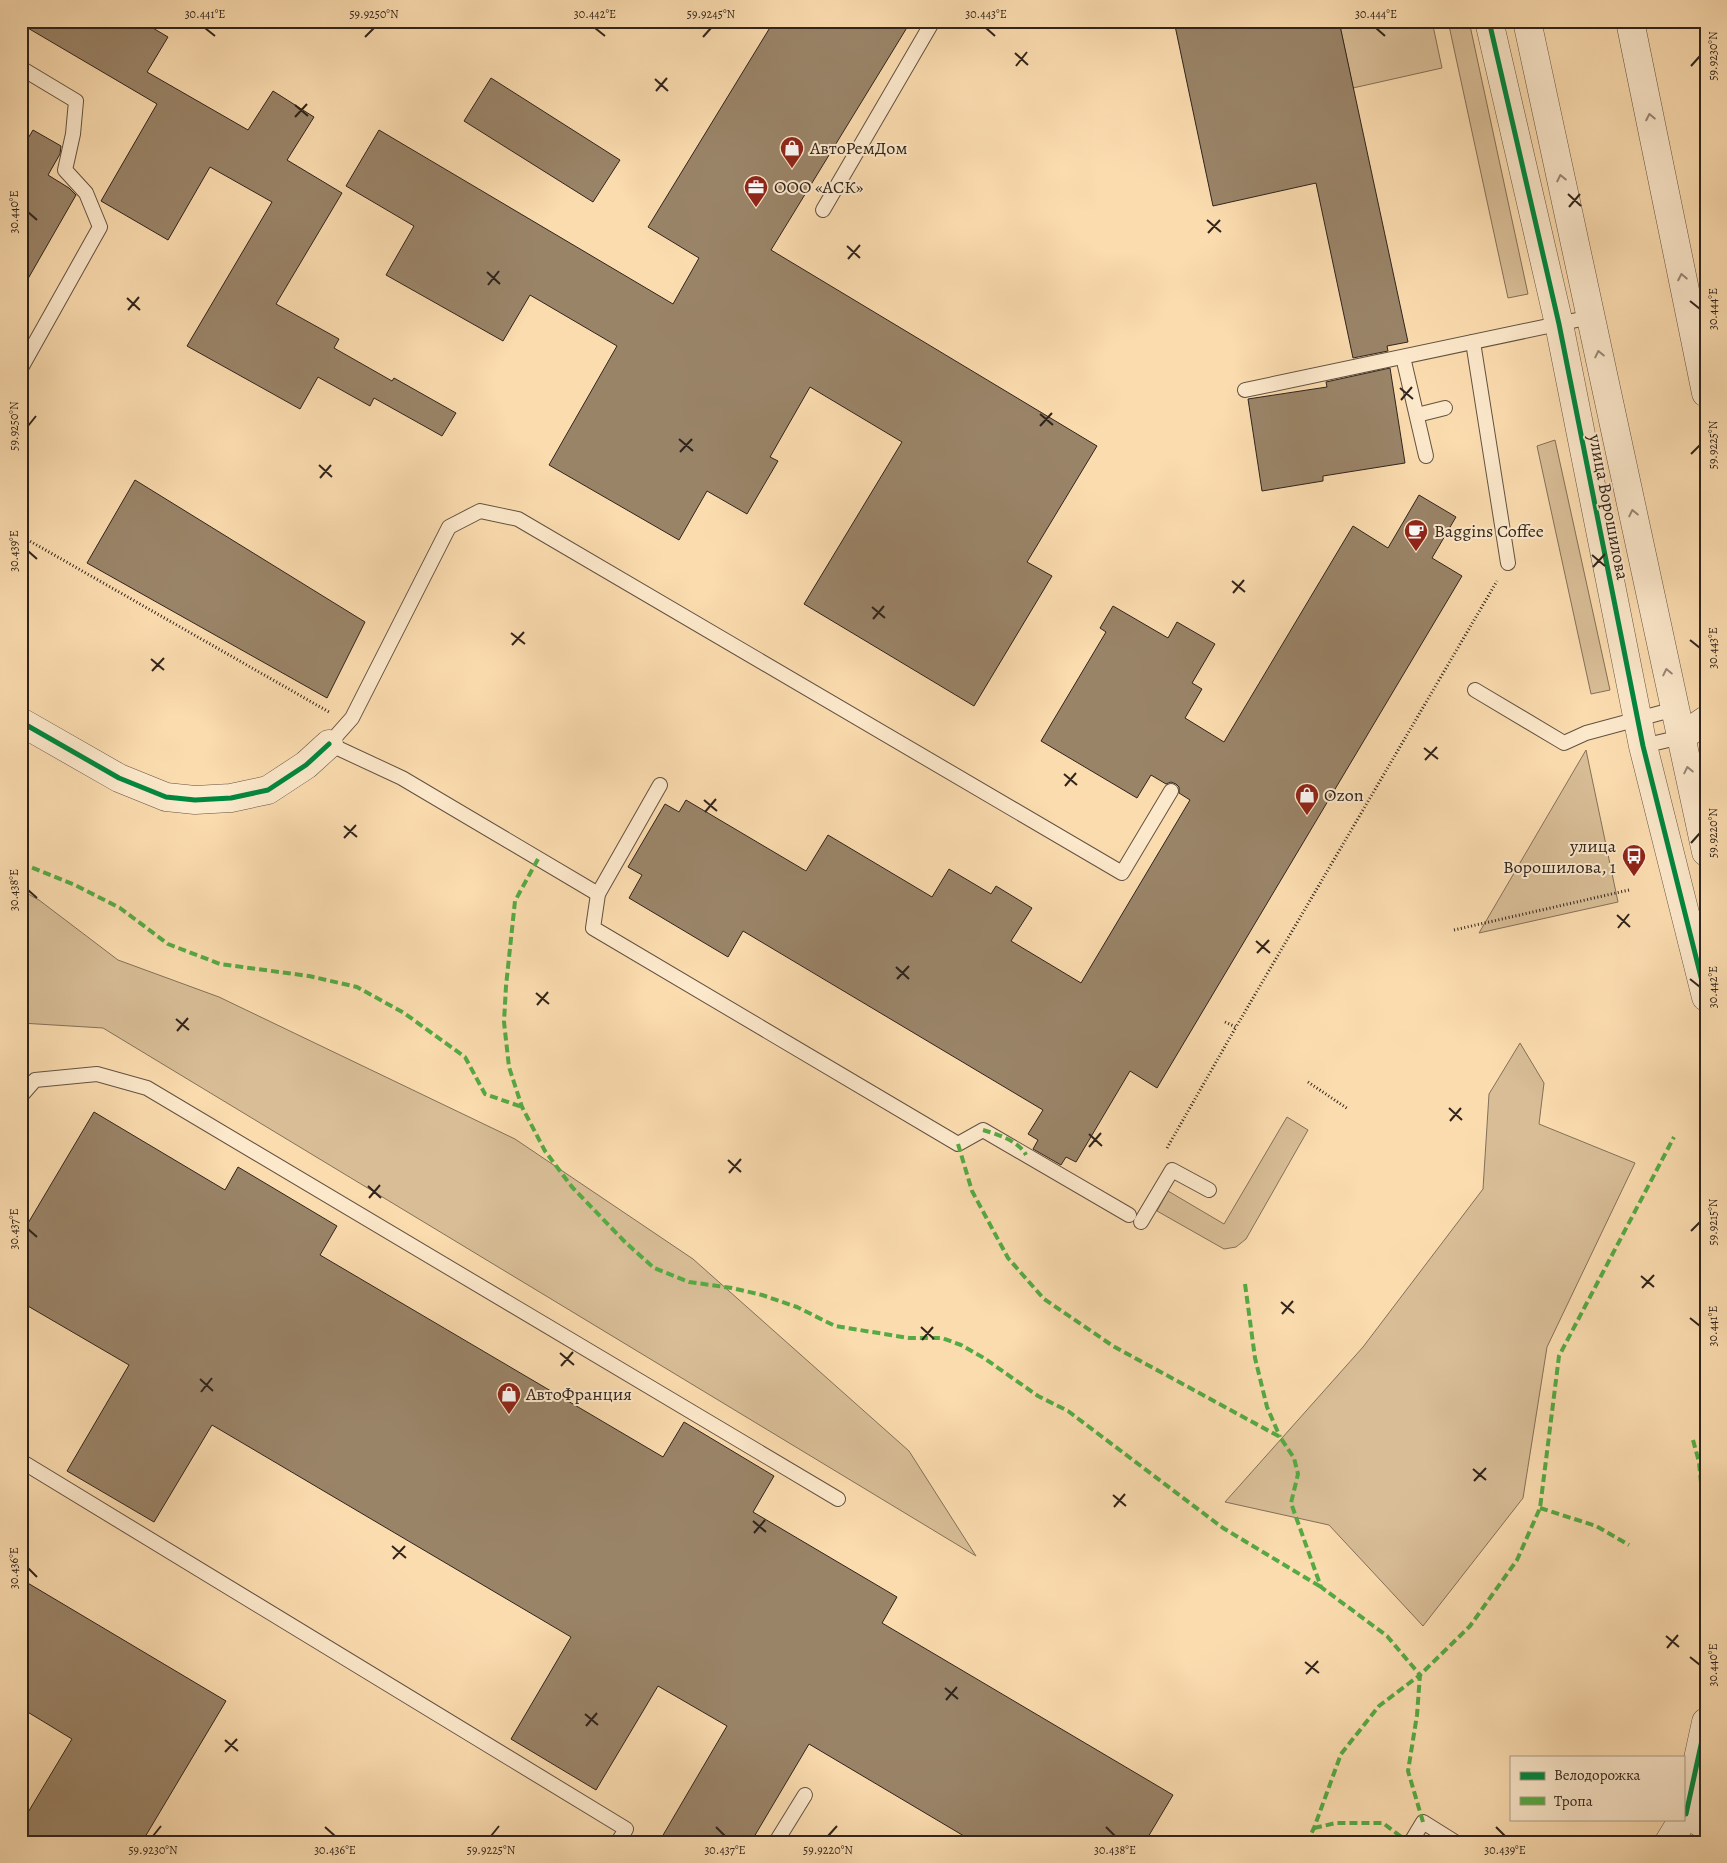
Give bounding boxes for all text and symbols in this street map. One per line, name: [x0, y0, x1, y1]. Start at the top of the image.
text: 30.441°E: [185, 6, 225, 22]
text: 59.9250°N: [349, 6, 399, 22]
text: 30.442°E: [574, 6, 616, 22]
text: 59.9245°N: [687, 6, 736, 22]
text: 30.443°E: [965, 6, 1007, 22]
text: 30.444°E: [1355, 6, 1397, 22]
text: 59.9230°N: [1705, 31, 1721, 81]
one-way arrow: [1645, 113, 1655, 122]
shop icon: АвтоРемДом: [779, 135, 805, 169]
place label: АвтоРемДом: [809, 136, 908, 160]
office icon: ООО «АСК»: [743, 174, 769, 208]
one-way arrow: [1556, 174, 1567, 183]
place label: ООО «АСК»: [774, 175, 864, 199]
text: 30.440°E: [6, 190, 22, 234]
one-way arrow: [1677, 272, 1688, 281]
text: 30.444°E: [1705, 288, 1721, 330]
one-way arrow: [1594, 350, 1604, 359]
text: 59.9250°N: [6, 401, 22, 451]
text: 59.9225°N: [1705, 420, 1721, 469]
street label: улица Ворошилова: [1583, 431, 1635, 583]
one-way arrow: [1628, 509, 1639, 517]
cafe icon: Baggins Coffee: [1403, 518, 1429, 552]
place label: Baggins Coffee: [1434, 519, 1544, 543]
text: 30.439°E: [6, 530, 22, 572]
text: 30.443°E: [1705, 627, 1721, 669]
one-way arrow: [1662, 667, 1673, 676]
one-way arrow: [1683, 766, 1694, 774]
shop icon: Ozon: [1294, 782, 1320, 816]
place label: Ozon: [1324, 783, 1364, 807]
text: 59.9220°N: [1705, 808, 1721, 858]
place label: улица Ворошилова, 1: [1503, 834, 1617, 879]
bus stop icon: улица Ворошилова, 1: [1621, 843, 1647, 877]
text: 30.438°E: [6, 869, 22, 911]
text: 30.442°E: [1705, 966, 1721, 1008]
text: 59.9215°N: [1705, 1198, 1721, 1245]
text: 30.437°E: [6, 1208, 22, 1250]
text: 30.441°E: [1705, 1306, 1721, 1346]
shop icon: АвтоФранция: [496, 1381, 522, 1415]
place label: АвтоФранция: [525, 1382, 632, 1406]
text: 30.436°E: [6, 1547, 22, 1589]
text: 30.440°E: [1705, 1643, 1721, 1687]
legend: [1510, 1756, 1684, 1820]
text: Велодорожка: [1554, 1765, 1641, 1785]
text: Тропа: [1554, 1791, 1593, 1811]
text: 59.9230°N: [128, 1842, 178, 1858]
text: 30.436°E: [314, 1842, 356, 1858]
text: 59.9225°N: [467, 1842, 516, 1858]
text: 30.437°E: [704, 1842, 746, 1858]
text: 59.9220°N: [803, 1842, 853, 1858]
text: 30.438°E: [1094, 1842, 1136, 1858]
text: 30.439°E: [1484, 1842, 1526, 1858]

